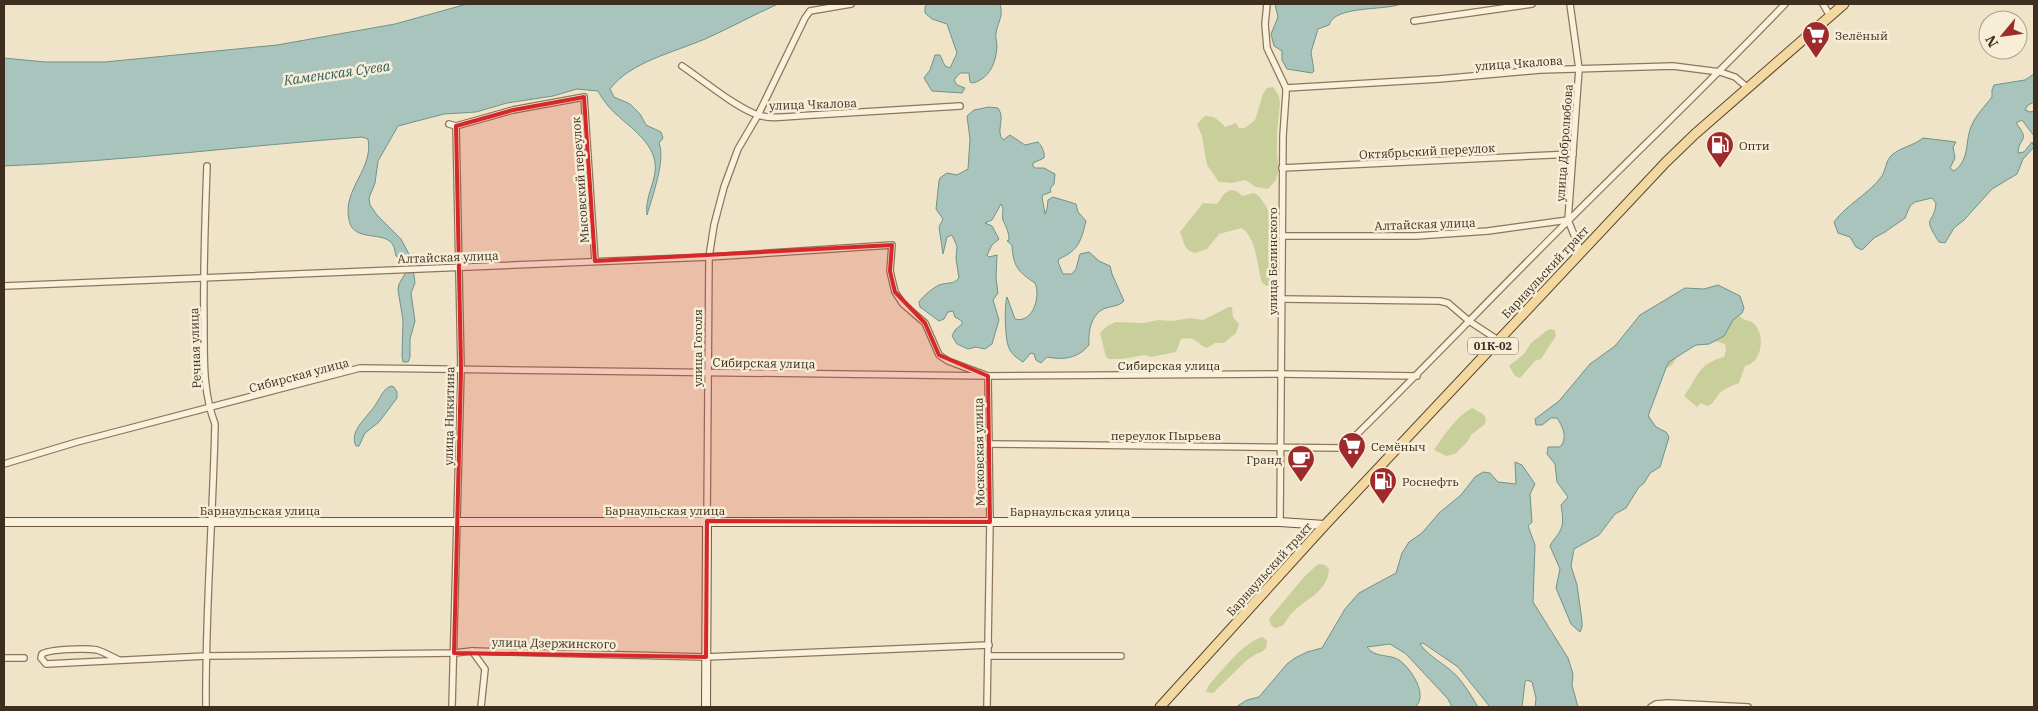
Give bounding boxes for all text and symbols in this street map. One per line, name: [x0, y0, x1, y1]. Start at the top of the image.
north arrow: [1978, 10, 2028, 60]
supermarket icon: Зелёный: [1801, 20, 1831, 59]
place label: Зелёный: [1835, 28, 1888, 43]
text: N: [1981, 32, 2002, 51]
street label: улица Чкалова: [1475, 52, 1564, 74]
water label: Каменская Суева: [282, 57, 392, 90]
street label: улица Добролюбова: [1552, 83, 1576, 202]
street label: улица Чкалова: [769, 95, 858, 113]
street label: Мысовский переулок: [568, 116, 592, 244]
fuel station icon: Опти: [1705, 130, 1735, 169]
place label: Опти: [1739, 138, 1770, 153]
street label: Октябрьский переулок: [1359, 140, 1495, 162]
street label: улица Белинского: [1265, 207, 1280, 315]
street label: Алтайская улица: [1374, 215, 1476, 233]
street label: Барнаульский тракт: [1498, 223, 1592, 321]
street label: Алтайская улица: [397, 248, 499, 266]
street label: Речная улица: [186, 307, 204, 389]
street label: улица Гоголя: [690, 309, 705, 387]
road number: 01К-02: [1468, 338, 1518, 354]
street label: Сибирская улица: [247, 354, 351, 396]
street label: Сибирская улица: [713, 355, 816, 371]
street label: Сибирская улица: [1118, 358, 1221, 373]
street label: улица Никитина: [441, 366, 457, 466]
street label: Московская улица: [971, 397, 987, 507]
street label: переулок Пырьева: [1111, 428, 1222, 443]
supermarket icon: Семёныч: [1337, 431, 1367, 470]
place label: Семёныч: [1371, 439, 1426, 454]
cafe icon: Гранд: [1286, 444, 1316, 483]
place label: Гранд: [1246, 452, 1282, 467]
fuel station icon: Роснефть: [1368, 466, 1398, 505]
place label: Роснефть: [1402, 474, 1459, 489]
street label: Барнаульская улица: [200, 503, 321, 518]
street label: Барнаульская улица: [605, 503, 726, 518]
street label: Барнаульская улица: [1010, 504, 1131, 519]
street label: Барнаульский тракт: [1223, 519, 1315, 619]
street label: улица Дзержинского: [492, 634, 616, 652]

